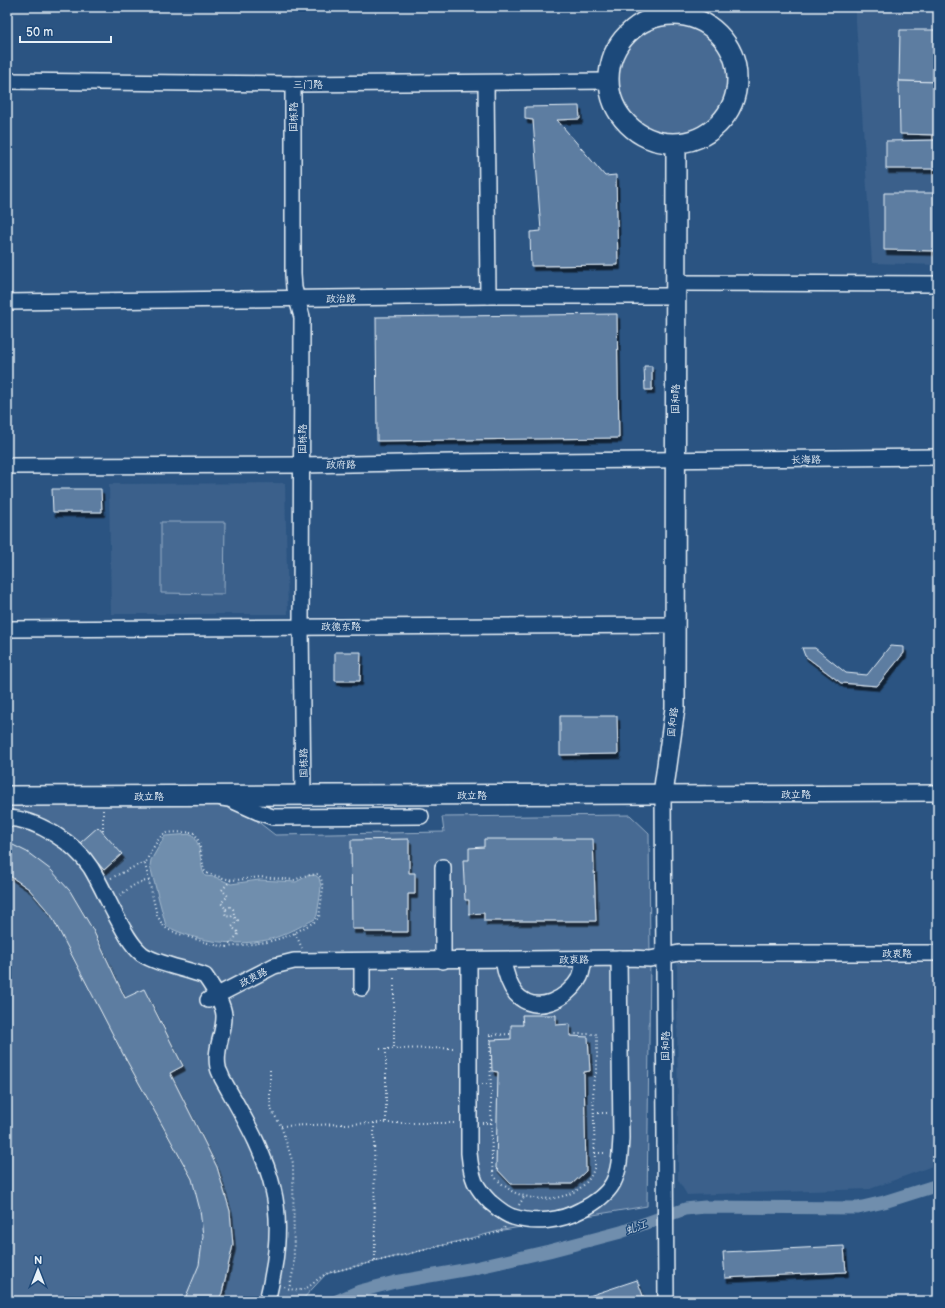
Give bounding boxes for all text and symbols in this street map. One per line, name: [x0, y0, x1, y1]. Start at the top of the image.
scale bar: [20, 18, 111, 44]
text: 50 m: [26, 25, 53, 40]
street label: 三门路: [293, 79, 323, 91]
street label: 国栋路: [288, 102, 300, 132]
street label: 政治路: [326, 293, 356, 305]
street label: 国和路: [670, 384, 682, 414]
street label: 国栋路: [297, 424, 309, 454]
street label: 长海路: [791, 454, 821, 466]
street label: 政府路: [326, 459, 356, 471]
street label: 政德东路: [321, 621, 361, 633]
street label: 国和路: [665, 707, 681, 738]
street label: 国栋路: [298, 748, 310, 778]
street label: 政立路: [781, 789, 811, 801]
street label: 政立路: [457, 790, 487, 802]
street label: 政立路: [134, 791, 164, 803]
street label: 政衷路: [882, 948, 912, 960]
street label: 政衷路: [559, 954, 589, 966]
street label: 政衷路: [237, 966, 270, 990]
street label: 国和路: [660, 1031, 672, 1061]
water label: 虬江: [624, 1217, 650, 1237]
north arrow: [18, 1250, 58, 1290]
text: N: [34, 1254, 42, 1267]

